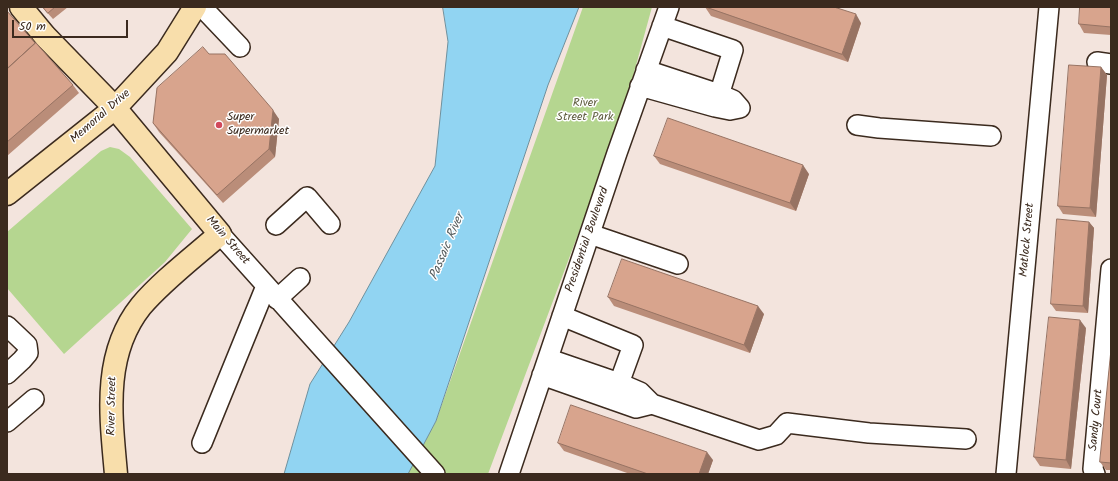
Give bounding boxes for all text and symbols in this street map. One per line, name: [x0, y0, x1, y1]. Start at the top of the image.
scale bar: [14, 12, 130, 38]
text: 50 m: [19, 17, 46, 36]
street label: Memorial Drive: [68, 87, 134, 147]
park label: River Street Park: [557, 97, 613, 125]
place label: Super Supermarket: [227, 111, 289, 139]
marker: Super Supermarket: [214, 120, 224, 130]
street label: Presidential Boulevard: [563, 185, 613, 295]
street label: Matlock Street: [1018, 202, 1038, 278]
water label: Passaic River: [427, 211, 469, 283]
street label: Main Street: [202, 214, 252, 268]
street label: River Street: [105, 376, 121, 436]
street label: Sandy Court: [1087, 389, 1107, 451]

